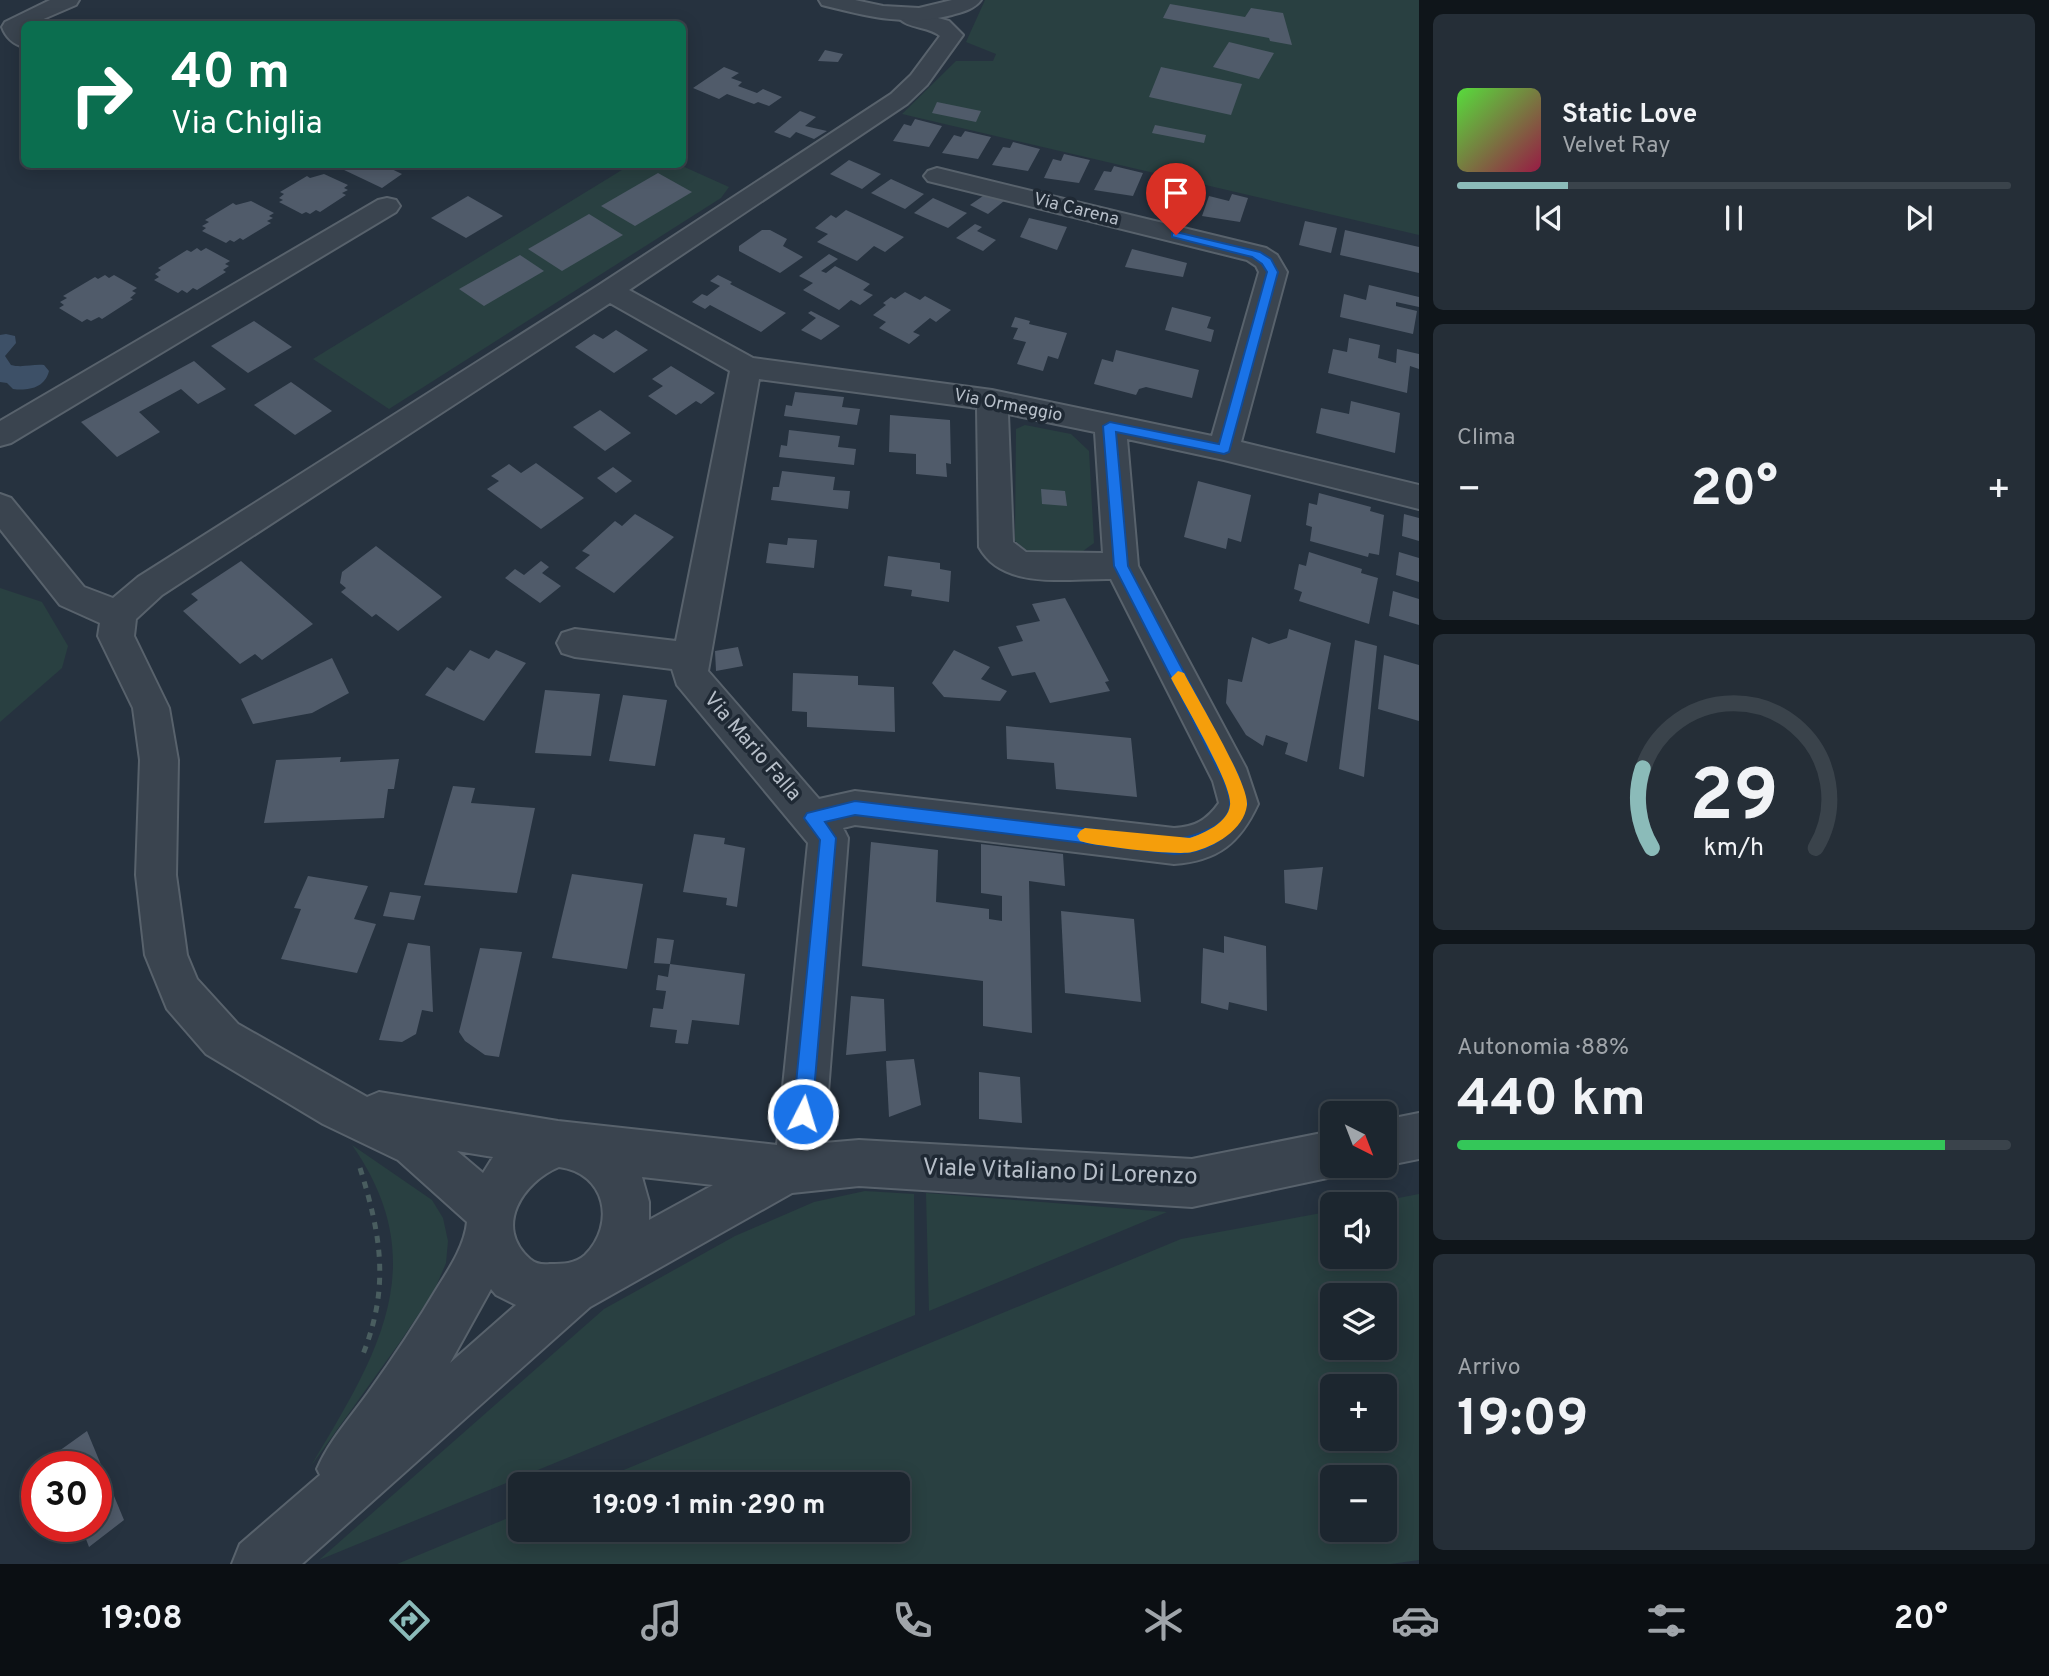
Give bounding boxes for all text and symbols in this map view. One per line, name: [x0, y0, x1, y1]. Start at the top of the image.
text: 40 m: [171, 44, 290, 106]
icon: right: [56, 49, 147, 140]
text: Static Love: [1562, 99, 1697, 132]
text: Via Chiglia: [171, 105, 323, 145]
text: Velvet Ray: [1562, 132, 1670, 161]
pin: [1146, 163, 1206, 235]
icon: arrive: [1157, 174, 1195, 212]
street label: Via Carena: [1031, 188, 1121, 232]
icon: previous: [1530, 199, 1568, 237]
icon: pause: [1715, 199, 1753, 237]
icon: next: [1900, 199, 1938, 237]
street label: Via Ormeggio: [952, 384, 1064, 428]
text: Clima: [1457, 424, 1515, 453]
text: 20°: [1690, 458, 1778, 524]
text: −: [1457, 467, 1482, 516]
text: +: [1986, 467, 2011, 516]
street label: Via Mario Falla: [697, 687, 807, 807]
text: 29: [1689, 754, 1779, 846]
text: km/h: [1704, 833, 1764, 865]
text: Autonomia · 88%: [1457, 1034, 1629, 1063]
text: 440 km: [1457, 1068, 1646, 1134]
position arrow: [766, 1077, 840, 1151]
north arrow: [1320, 1101, 1396, 1178]
map controls: [1320, 1101, 1397, 1542]
street label: Viale Vitaliano Di Lorenzo: [922, 1153, 1198, 1193]
button: sound: [1320, 1192, 1397, 1269]
button: layers: [1320, 1283, 1397, 1360]
text: Arrivo: [1457, 1354, 1521, 1383]
button: +: [1320, 1374, 1397, 1451]
text: 19:09: [1457, 1388, 1589, 1454]
speed limit sign: 30: [21, 1451, 112, 1542]
button: −: [1320, 1465, 1397, 1542]
text: 19:09 · 1 min · 290 m: [593, 1490, 825, 1523]
icon: directions: [385, 1596, 434, 1645]
icon: music: [637, 1596, 686, 1645]
icon: phone: [888, 1596, 937, 1645]
icon: climate: [1139, 1596, 1188, 1645]
icon: car: [1391, 1596, 1440, 1645]
icon: filters: [1642, 1596, 1691, 1645]
text: 19:08: [101, 1600, 183, 1640]
text: 20°: [1894, 1600, 1948, 1640]

